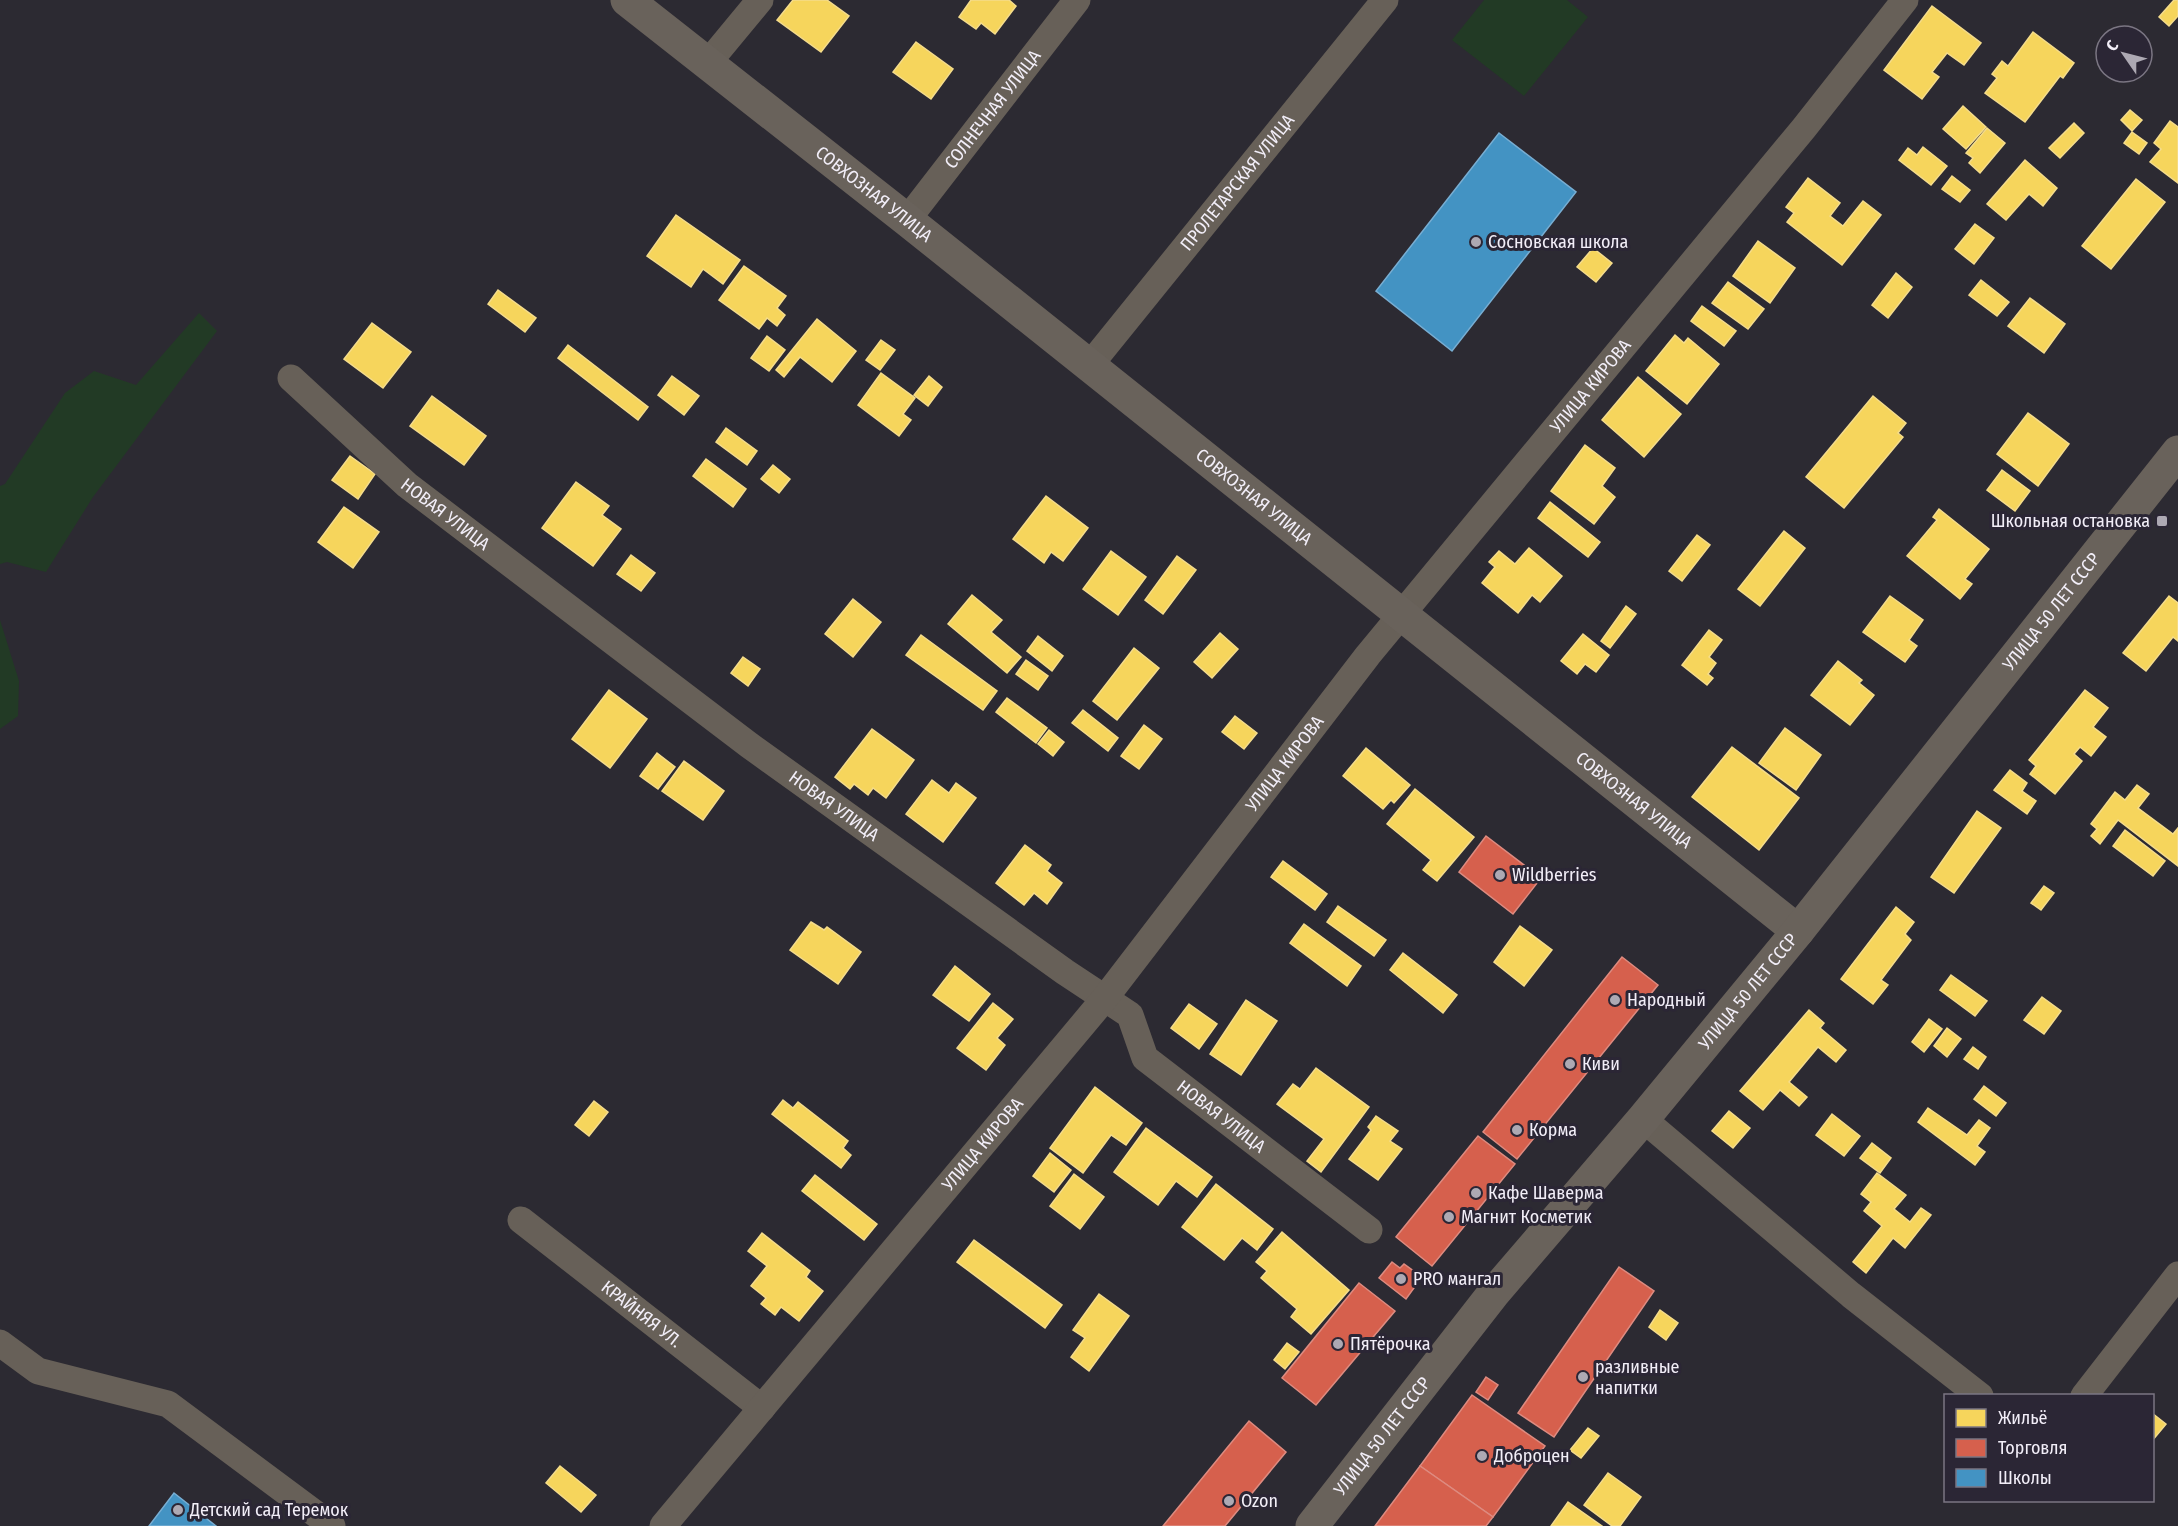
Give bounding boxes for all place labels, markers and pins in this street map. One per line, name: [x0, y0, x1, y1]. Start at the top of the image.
place label: Сосновская школа: [1488, 231, 1629, 253]
marker: Сосновская школа: [1469, 235, 1483, 249]
place label: Школьная остановка: [1991, 510, 2150, 532]
marker: Школьная остановка: [2155, 514, 2169, 528]
place label: Wildberries: [1512, 864, 1597, 886]
marker: Wildberries: [1493, 868, 1507, 882]
place label: Народный: [1627, 989, 1706, 1011]
marker: Народный: [1608, 993, 1622, 1007]
place label: Киви: [1582, 1053, 1620, 1075]
marker: Киви: [1563, 1057, 1577, 1071]
place label: Корма: [1529, 1119, 1577, 1141]
marker: Корма: [1510, 1123, 1524, 1137]
place label: Кафе Шаверма: [1488, 1182, 1604, 1204]
marker: Кафе Шаверма: [1469, 1186, 1483, 1200]
place label: Магнит Косметик: [1461, 1206, 1592, 1228]
marker: Магнит Косметик: [1442, 1210, 1456, 1224]
place label: PRO мангал: [1413, 1268, 1501, 1290]
marker: PRO мангал: [1394, 1272, 1408, 1286]
place label: Пятёрочка: [1350, 1333, 1431, 1355]
marker: Пятёрочка: [1331, 1337, 1345, 1351]
place label: разливные напитки: [1595, 1356, 1680, 1399]
marker: разливные напитки: [1576, 1370, 1590, 1384]
place label: Доброцен: [1493, 1445, 1570, 1467]
marker: Доброцен: [1475, 1449, 1489, 1463]
place label: Ozon: [1241, 1490, 1278, 1512]
marker: Ozon: [1222, 1494, 1236, 1508]
place label: Детский сад Теремок: [189, 1499, 349, 1521]
marker: Детский сад Теремок: [171, 1503, 185, 1517]

